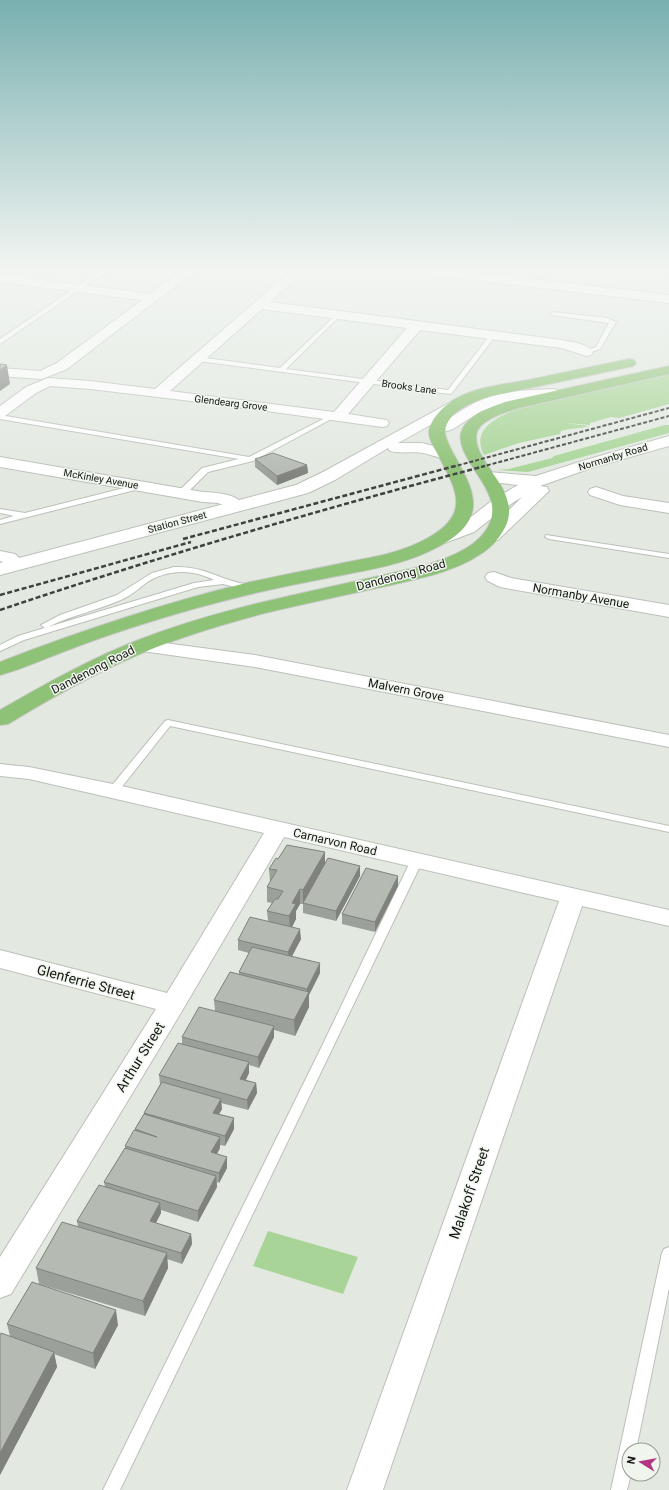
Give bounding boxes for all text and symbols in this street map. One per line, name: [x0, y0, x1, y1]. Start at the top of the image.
street label: Brooks Lane: [381, 378, 437, 396]
street label: Glendearg Grove: [194, 393, 268, 413]
street label: Normanby Road: [577, 441, 649, 473]
street label: McKinley Avenue: [63, 467, 139, 491]
street label: Station Street: [146, 509, 208, 535]
street label: Dandenong Road: [355, 556, 447, 594]
street label: Normanby Avenue: [532, 581, 630, 611]
street label: Dandenong Road: [49, 643, 137, 697]
street label: Malvern Grove: [367, 676, 445, 704]
street label: Carnarvon Road: [292, 826, 378, 858]
street label: Glenferrie Street: [35, 961, 137, 1003]
street label: Arthur Street: [112, 1019, 168, 1095]
street label: Malakoff Street: [446, 1145, 492, 1241]
north arrow: [621, 1442, 661, 1482]
text: N: [625, 1455, 639, 1465]

